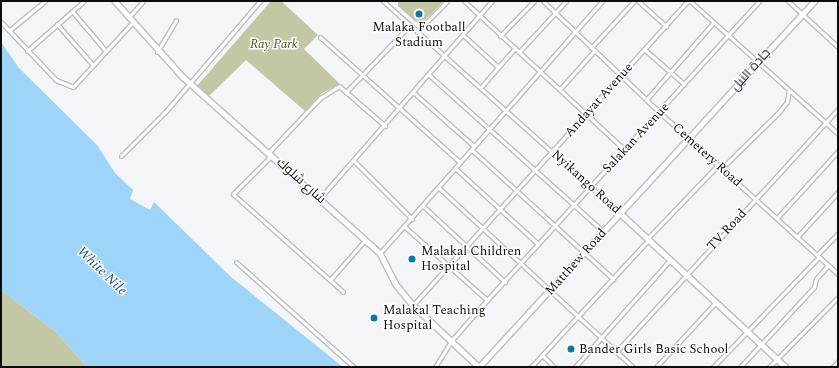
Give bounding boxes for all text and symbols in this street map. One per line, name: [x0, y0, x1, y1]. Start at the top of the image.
marker: Malaka Football Stadium: [414, 9, 424, 19]
place label: Malaka Football Stadium: [372, 20, 466, 51]
park label: Ray Park: [250, 36, 298, 52]
street label: جادة النيل: [728, 45, 774, 95]
street label: Andayat Avenue: [562, 60, 636, 140]
street label: Salakan Avenue: [599, 100, 673, 176]
street label: Cemetery Road: [669, 120, 745, 190]
street label: Nyikango Road: [548, 147, 624, 217]
street label: شارع شلوك: [273, 155, 329, 207]
street label: TV Road: [704, 206, 750, 254]
street label: Matthew Road: [542, 225, 610, 299]
water label: White Nile: [73, 243, 131, 299]
place label: Malakal Children Hospital: [421, 244, 521, 275]
marker: Malakal Children Hospital: [406, 253, 418, 265]
place label: Malakal Teaching Hospital: [383, 303, 486, 334]
marker: Malakal Teaching Hospital: [368, 312, 380, 324]
place label: Bander Girls Basic School: [579, 341, 728, 357]
marker: Bander Girls Basic School: [566, 344, 576, 354]

